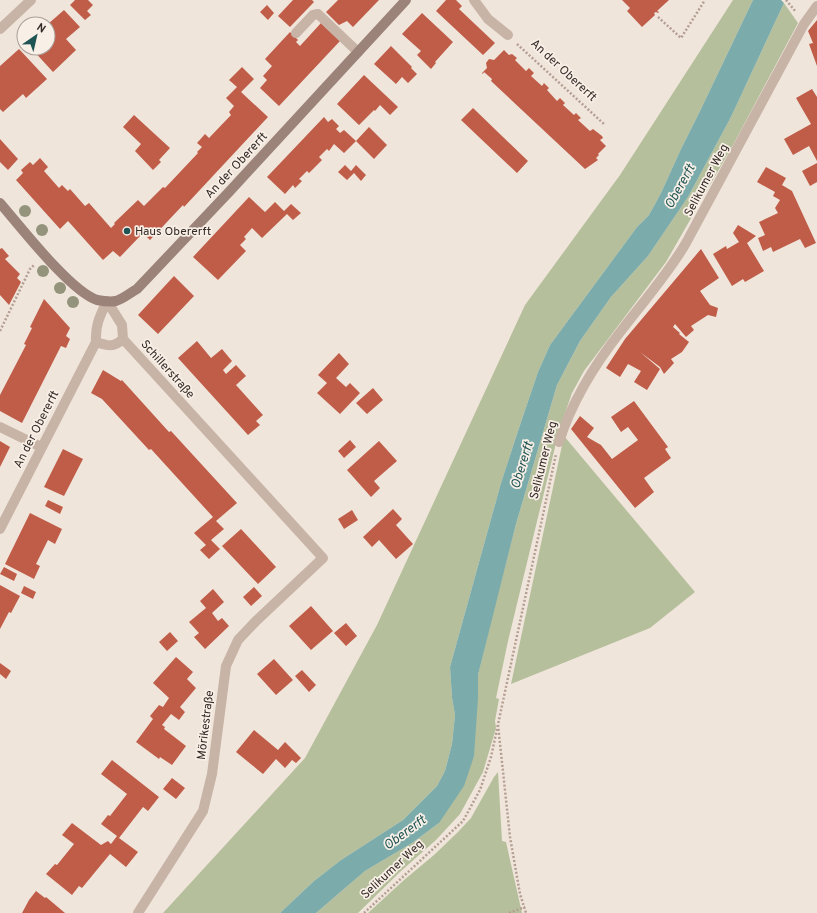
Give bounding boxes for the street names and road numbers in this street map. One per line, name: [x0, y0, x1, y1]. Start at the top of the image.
street label: An der Obererft: [527, 36, 600, 106]
street label: An der Obererft: [202, 129, 272, 202]
street label: Selikumer Weg: [681, 141, 733, 220]
street label: Schillerstraße: [137, 337, 198, 402]
street label: An der Obererft: [10, 388, 63, 471]
street label: Selikumer Weg: [527, 419, 561, 501]
street label: Mörikestraße: [194, 689, 218, 761]
street label: Selikumer Weg: [358, 837, 427, 903]

